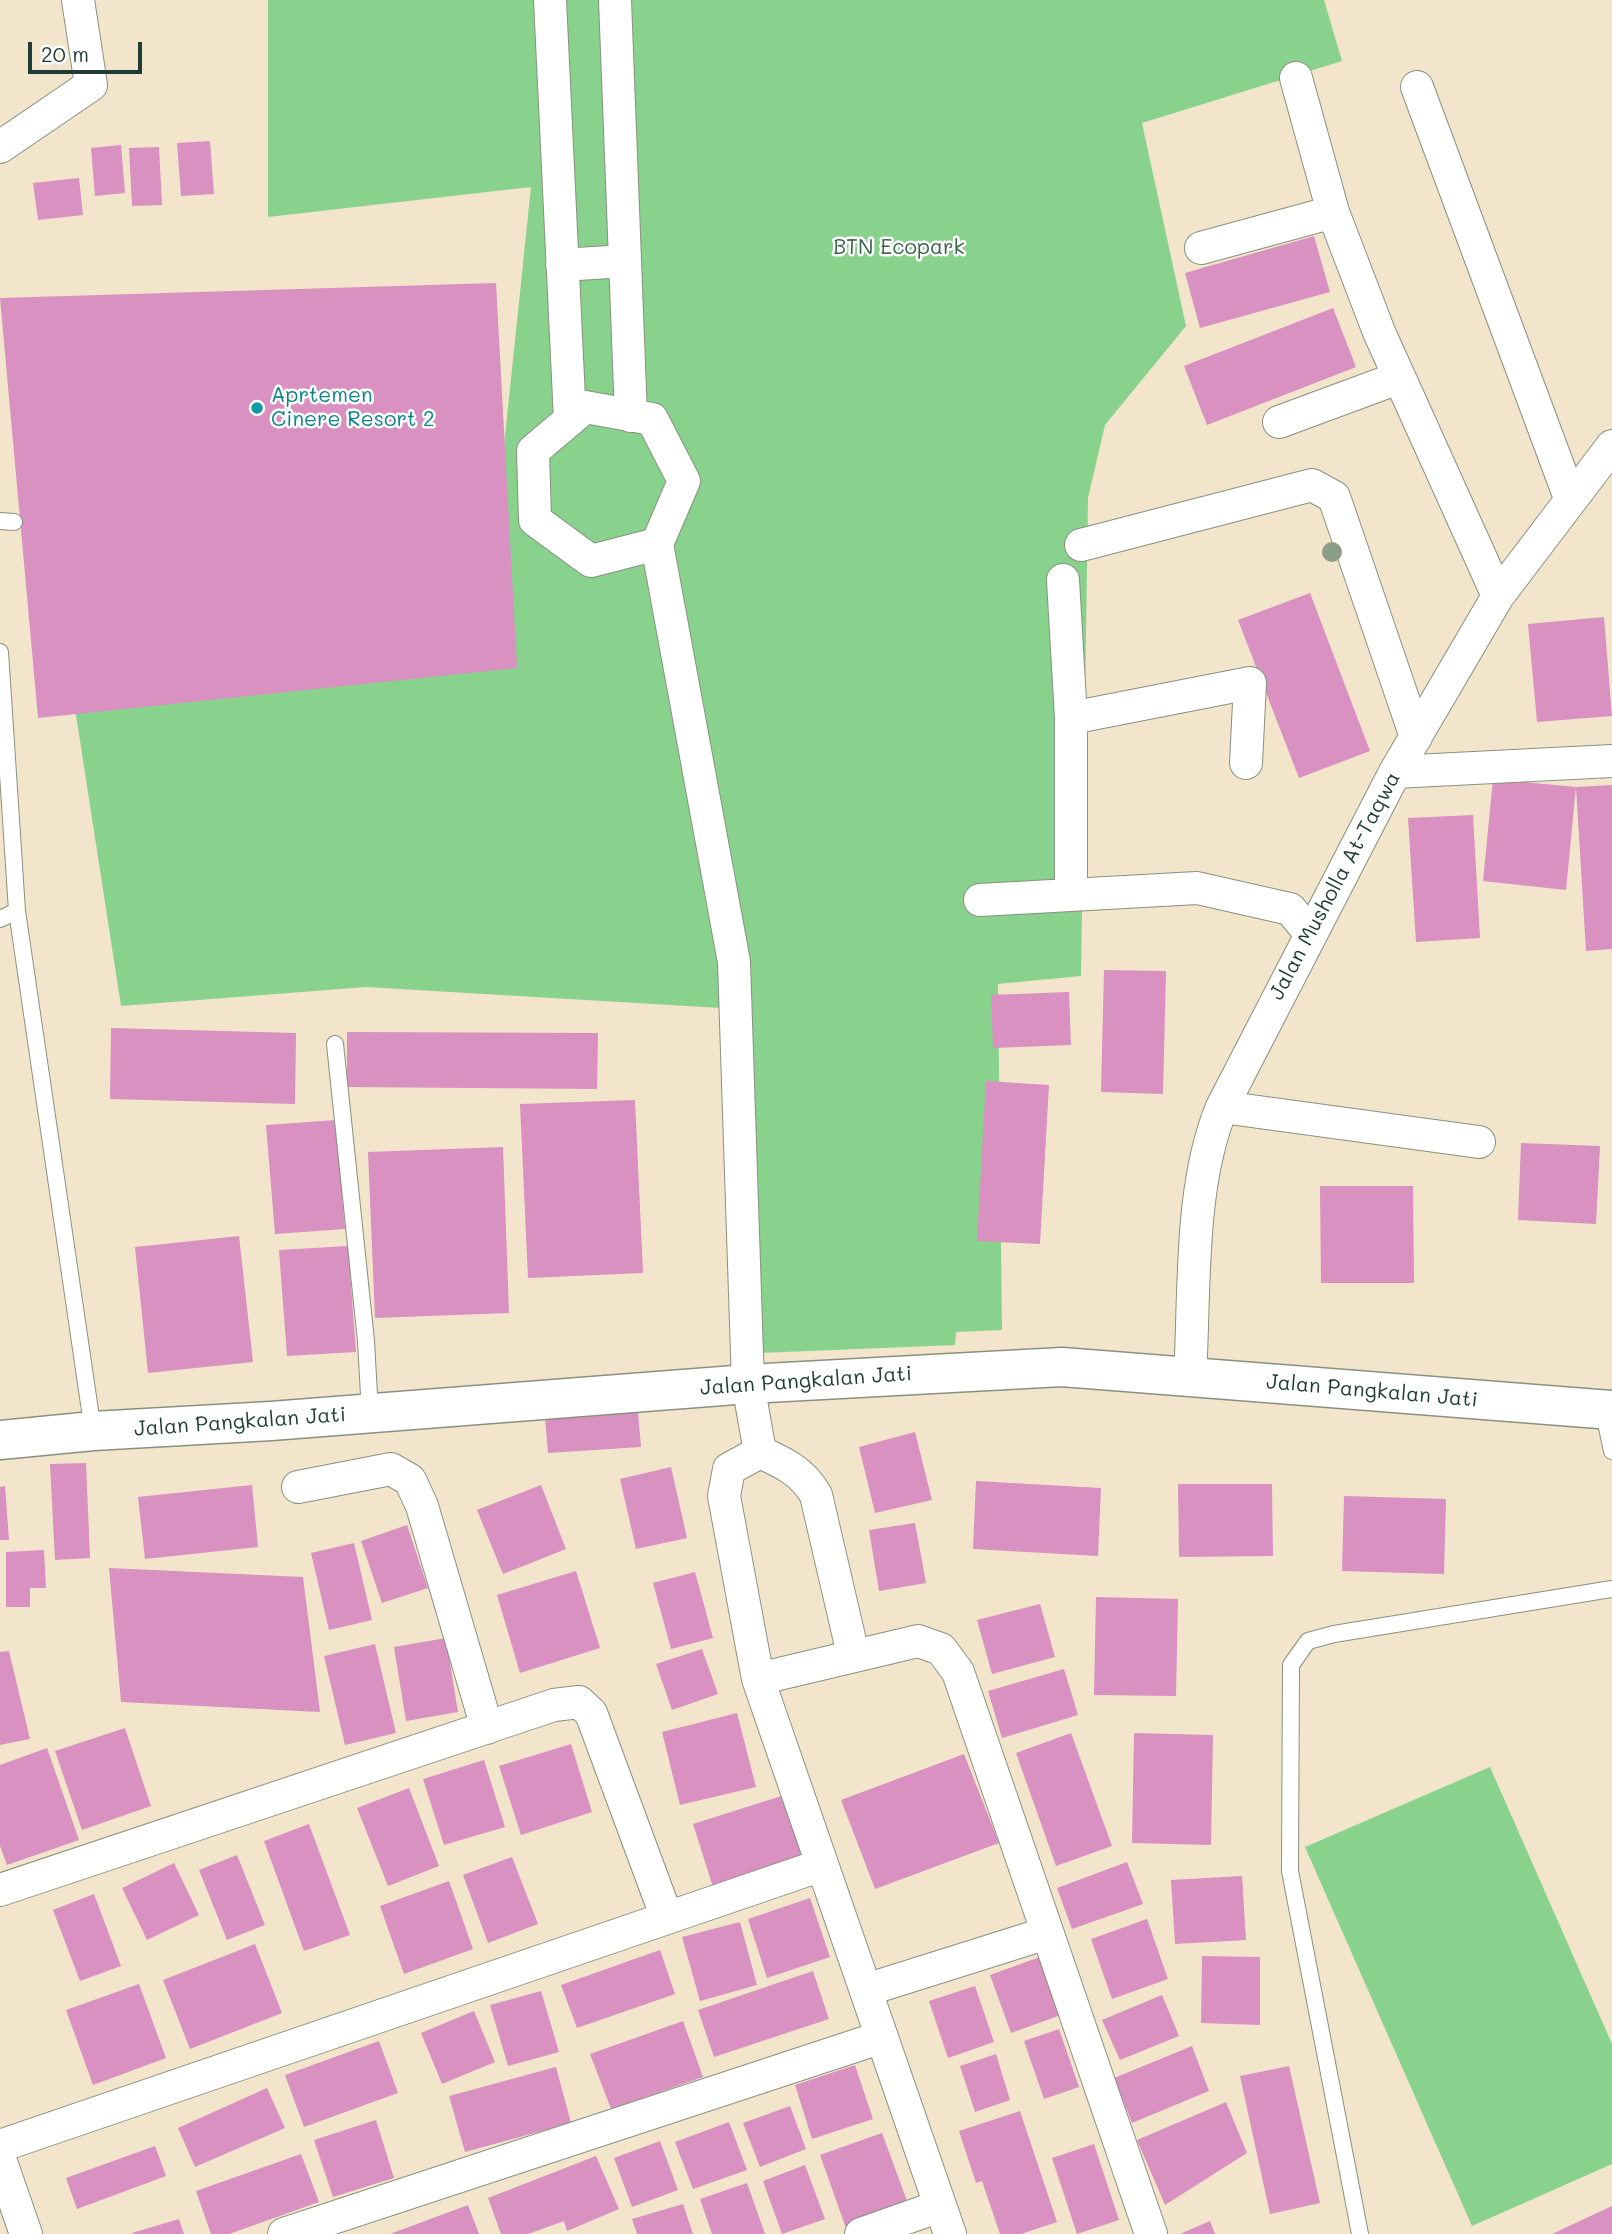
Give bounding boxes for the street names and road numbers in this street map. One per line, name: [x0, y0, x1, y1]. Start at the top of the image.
street label: Jalan Musholla At-Taqwa: [1264, 768, 1406, 1004]
street label: Jalan Pangkalan Jati: [699, 1361, 913, 1401]
street label: Jalan Pangkalan Jati: [1265, 1369, 1479, 1413]
street label: Jalan Pangkalan Jati: [133, 1402, 347, 1442]

